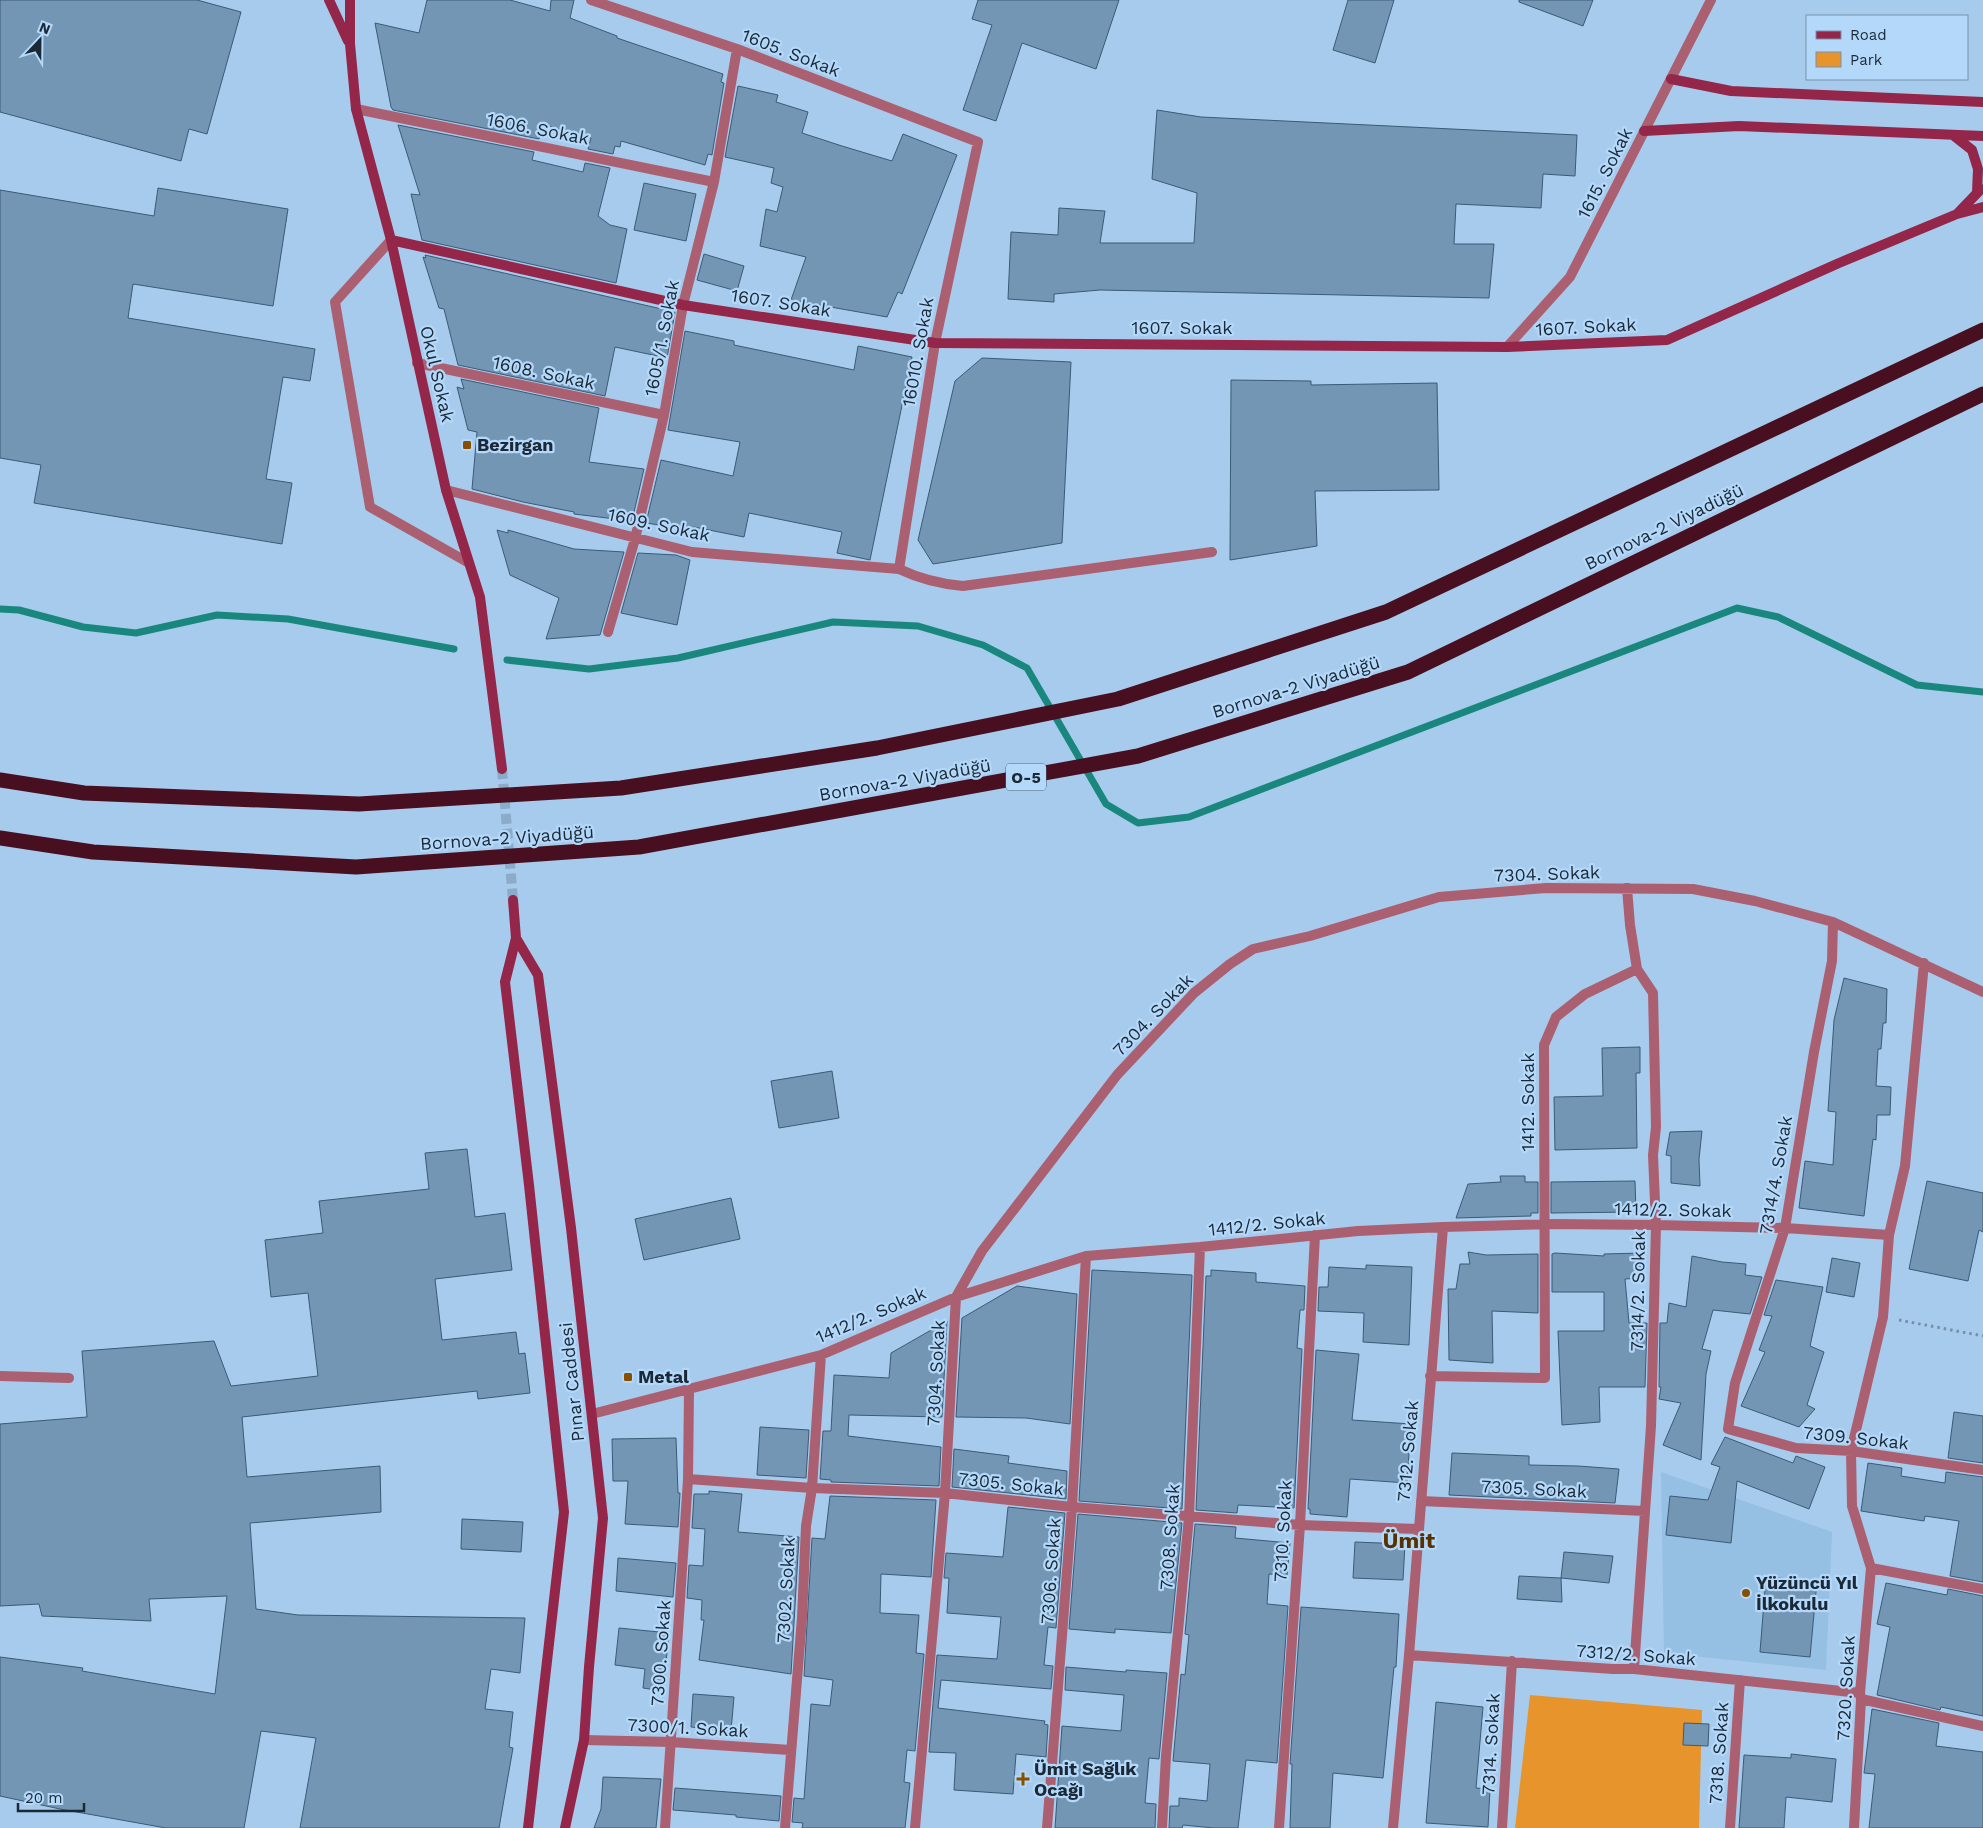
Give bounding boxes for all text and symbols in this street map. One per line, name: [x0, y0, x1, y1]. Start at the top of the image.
north arrow: [15, 15, 65, 65]
legend: [1806, 15, 1968, 80]
text: N: [37, 19, 53, 37]
street label: 1605. Sokak: [739, 24, 843, 81]
text: Road: [1850, 26, 1887, 44]
text: Park: [1850, 51, 1883, 69]
street label: 1606. Sokak: [485, 108, 591, 149]
street label: 1615. Sokak: [1573, 124, 1636, 222]
street label: 1605/1. Sokak: [640, 278, 683, 398]
street label: 1607. Sokak: [730, 284, 833, 321]
street label: 16010. Sokak: [898, 296, 937, 408]
street label: 1607. Sokak: [1535, 313, 1637, 340]
street label: 1607. Sokak: [1132, 317, 1232, 338]
street label: Okul Sokak: [416, 324, 459, 424]
street label: 1608. Sokak: [491, 351, 597, 394]
place label: Bezirgan: [477, 434, 553, 455]
marker: Bezirgan: [461, 439, 473, 451]
street label: Bornova-2 Viyadüğü: [1581, 479, 1747, 574]
street label: 1609. Sokak: [606, 503, 712, 546]
street label: Bornova-2 Viyadüğü: [1210, 651, 1382, 722]
street label: Bornova-2 Viyadüğü: [817, 754, 992, 805]
road number: O-5: [1006, 764, 1046, 790]
street label: Bornova-2 Viyadüğü: [419, 821, 595, 854]
street label: 7304. Sokak: [1494, 861, 1600, 886]
street label: 7304. Sokak: [1108, 969, 1197, 1060]
street label: 1412. Sokak: [1517, 1053, 1538, 1151]
street label: 7314/4. Sokak: [1755, 1114, 1796, 1236]
street label: 1412/2. Sokak: [1614, 1198, 1732, 1221]
street label: 1412/2. Sokak: [1208, 1207, 1326, 1240]
street label: 7314/2. Sokak: [1626, 1230, 1649, 1351]
street label: 1412/2. Sokak: [813, 1282, 929, 1347]
street label: 7304. Sokak: [922, 1319, 949, 1427]
street label: Pınar Caddesi: [555, 1321, 588, 1443]
place label: Metal: [638, 1366, 689, 1387]
marker: Metal: [622, 1371, 634, 1383]
street label: 7312. Sokak: [1393, 1399, 1422, 1503]
street label: 7309. Sokak: [1802, 1422, 1910, 1454]
street label: 7305. Sokak: [957, 1468, 1065, 1499]
street label: 7305. Sokak: [1481, 1475, 1587, 1502]
street label: 7310. Sokak: [1269, 1479, 1296, 1582]
street label: 7308. Sokak: [1155, 1483, 1184, 1591]
street label: 7306. Sokak: [1036, 1517, 1065, 1625]
district label: Ümit: [1383, 1528, 1436, 1553]
street label: 7302. Sokak: [772, 1537, 799, 1643]
place label: Yüzüncü Yıl İlkokulu: [1756, 1572, 1858, 1614]
marker: Yüzüncü Yıl İlkokulu: [1740, 1587, 1752, 1599]
street label: 7300. Sokak: [646, 1599, 675, 1707]
street label: 7320. Sokak: [1832, 1635, 1859, 1741]
street label: 7312/2. Sokak: [1575, 1640, 1697, 1669]
street label: 7314. Sokak: [1477, 1692, 1504, 1796]
street label: 7318. Sokak: [1704, 1701, 1733, 1805]
street label: 7300/1. Sokak: [627, 1714, 749, 1741]
place label: Ümit Sağlık Ocağı: [1034, 1758, 1137, 1800]
marker: Ümit Sağlık Ocağı: [1016, 1772, 1030, 1786]
scale bar: [18, 1780, 84, 1812]
text: 20 m: [25, 1789, 63, 1807]

